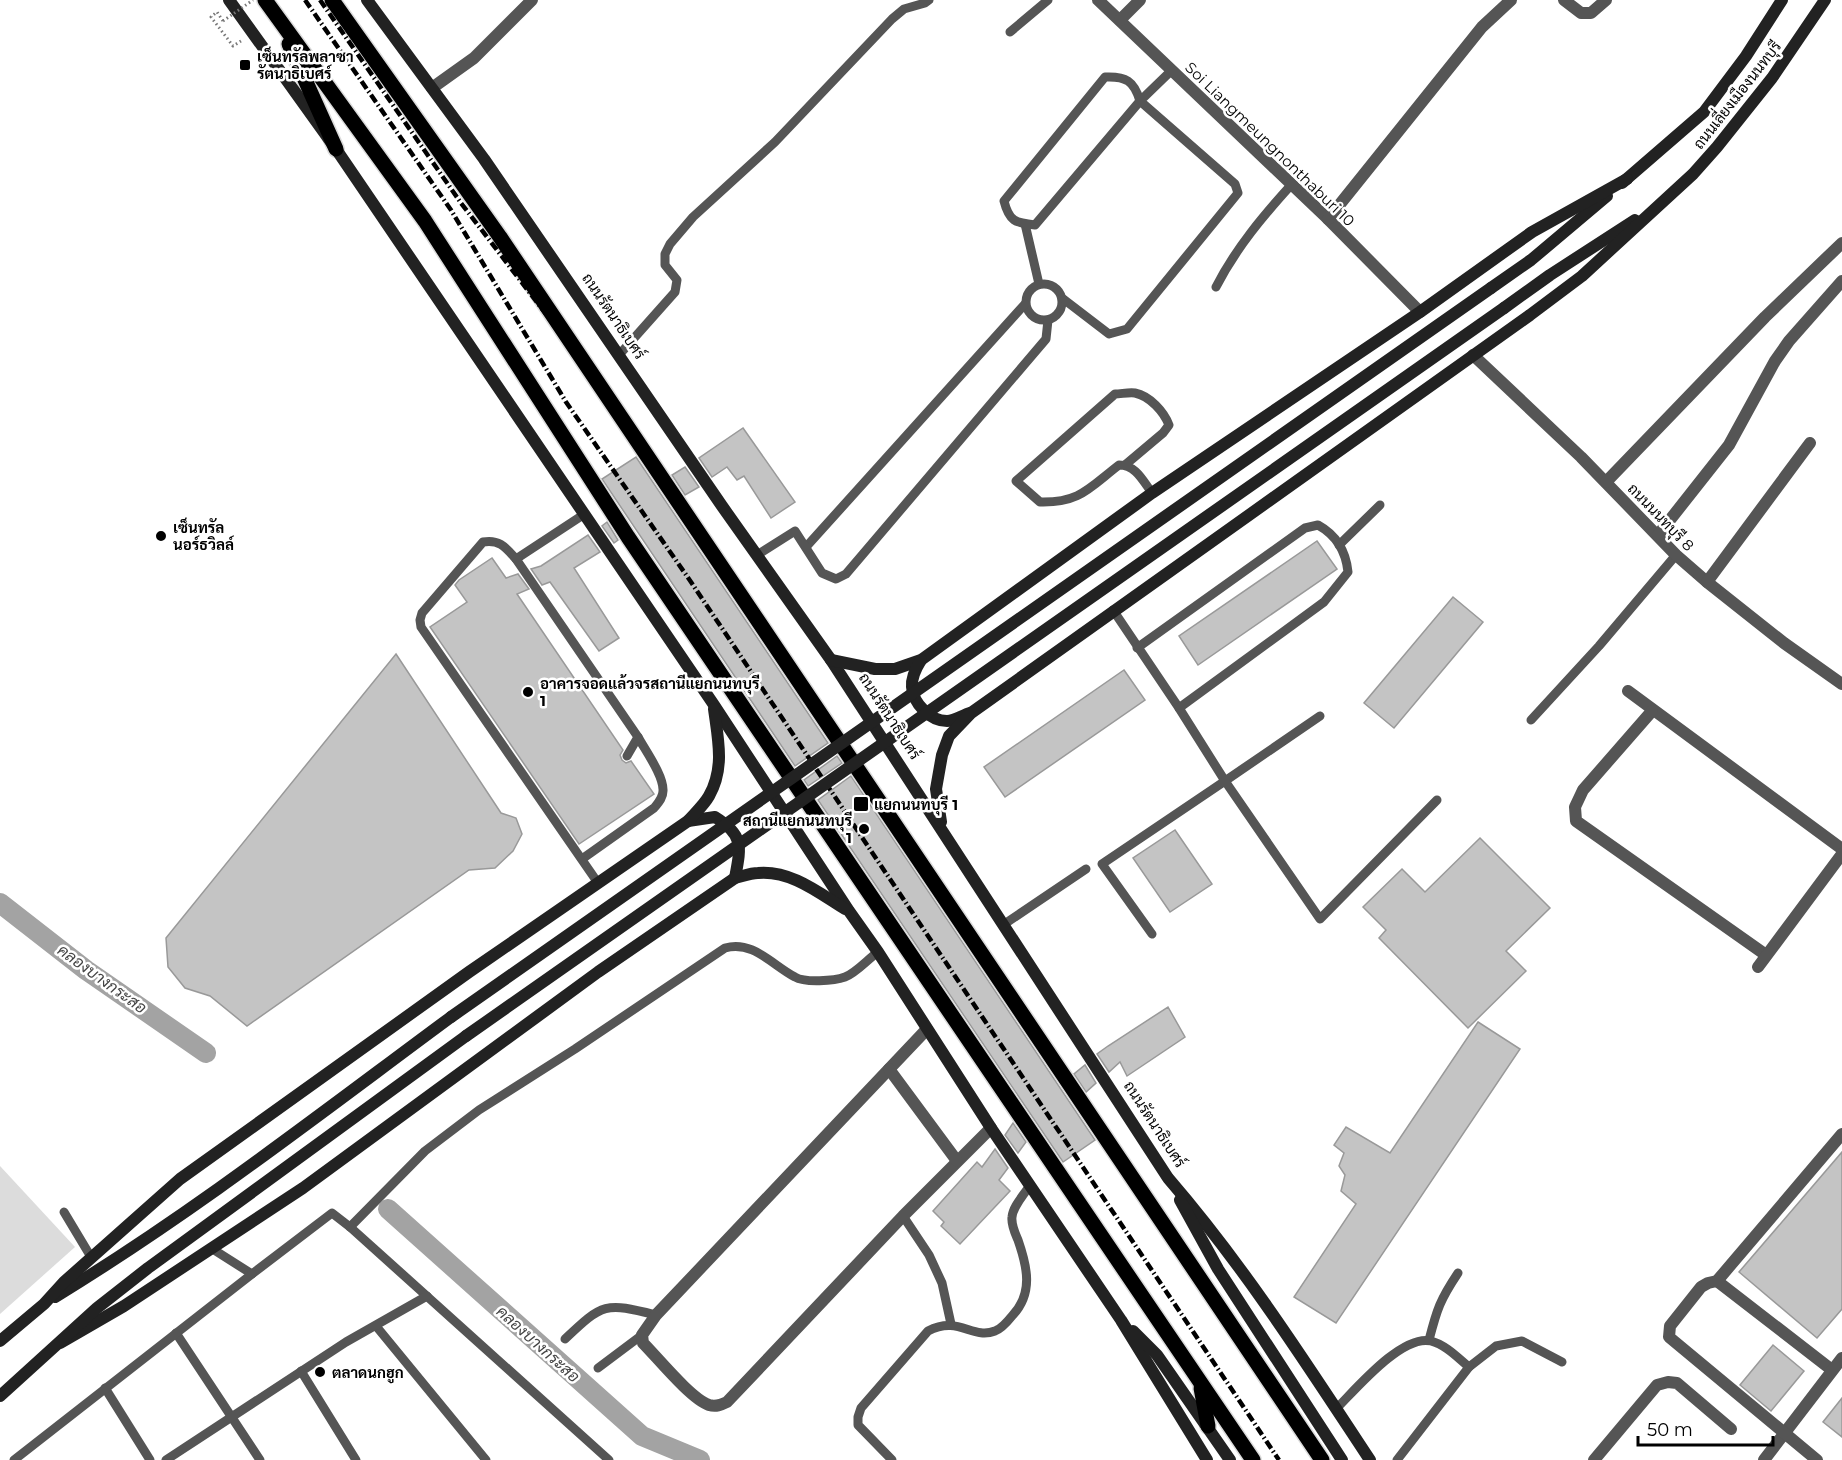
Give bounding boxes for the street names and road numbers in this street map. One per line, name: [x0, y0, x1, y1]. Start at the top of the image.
street label: ถนนเลี่ยงเมืองนนทบุรี: [1685, 34, 1787, 154]
street label: Soi Liangmeungnonthaburi 10: [1181, 58, 1359, 230]
street label: ถนนรัตนาธิเบศร์: [578, 269, 650, 363]
street label: ถนนนนทบุรี 8: [1622, 479, 1698, 556]
street label: ถนนรัตนาธิเบศร์: [855, 669, 925, 763]
street label: ถนนรัตนาธิเบศร์: [1120, 1077, 1190, 1171]

